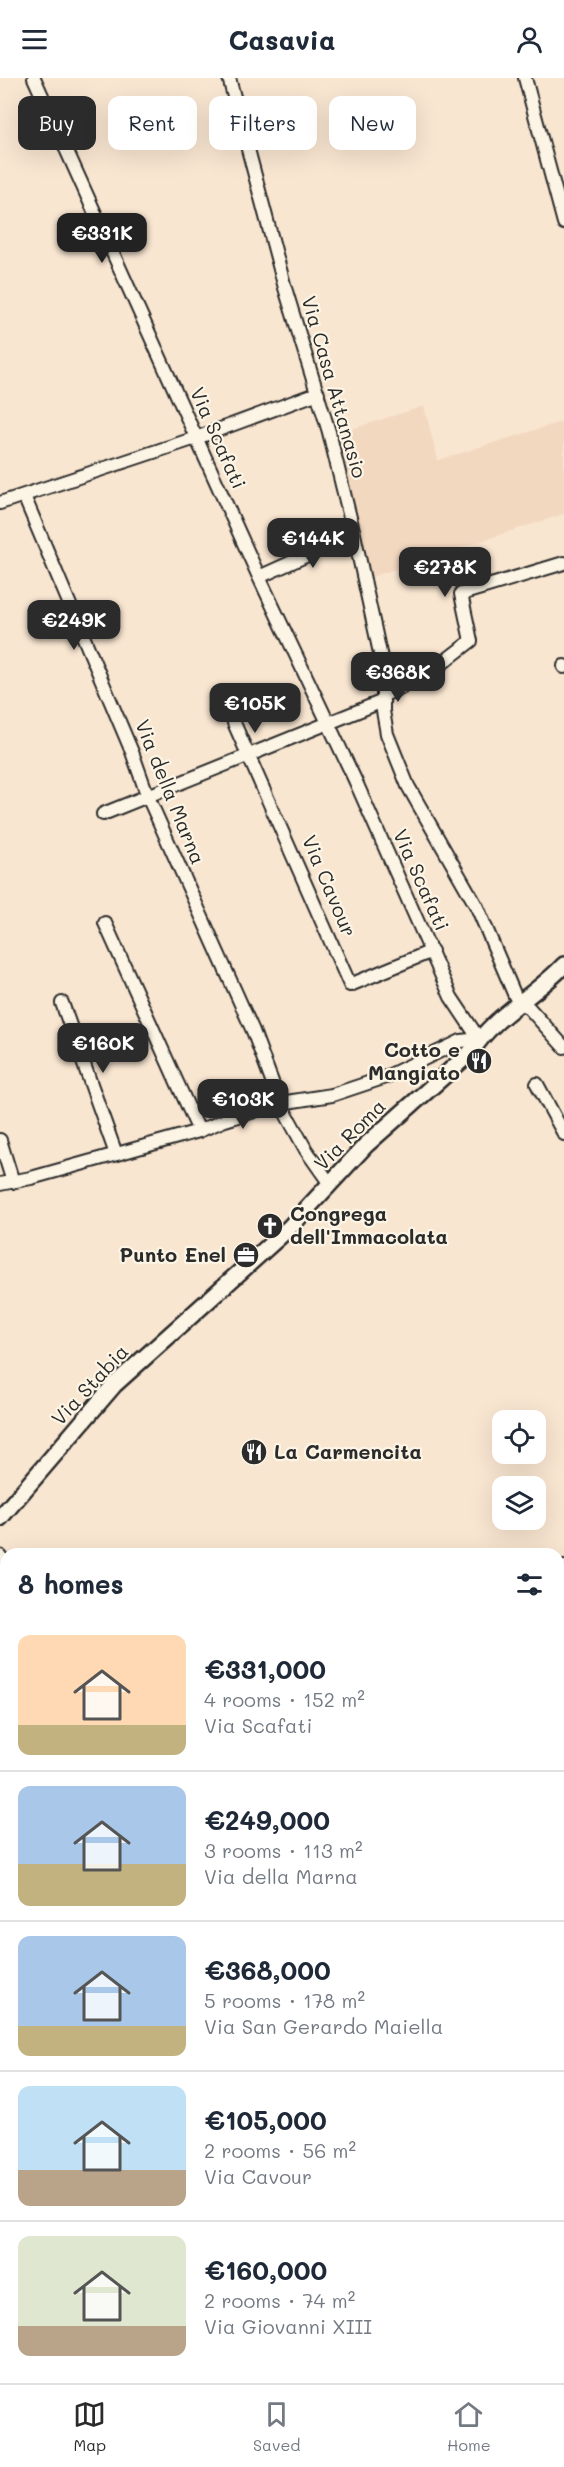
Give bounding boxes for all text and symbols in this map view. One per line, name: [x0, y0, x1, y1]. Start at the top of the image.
text: Casavia: [228, 22, 336, 57]
icon: menu: [18, 23, 51, 56]
icon: person: [513, 23, 546, 56]
chip: Buy: [18, 96, 96, 150]
chip: Rent: [108, 96, 197, 150]
chip: Filters: [209, 96, 317, 150]
chip: New: [329, 96, 416, 150]
pin: €331K: [60, 213, 144, 264]
text: €331K: [71, 219, 133, 245]
street label: Via Casa Attanasio: [297, 293, 373, 481]
street label: Via Scafati: [185, 383, 253, 492]
pin: €144K: [271, 518, 355, 569]
text: €144K: [281, 524, 345, 550]
pin: €278K: [403, 547, 487, 598]
text: €278K: [413, 553, 477, 579]
pin: €249K: [32, 600, 116, 651]
text: €249K: [41, 606, 107, 632]
pin: €368K: [356, 652, 440, 703]
text: €368K: [365, 658, 431, 684]
pin: €105K: [213, 683, 297, 734]
text: €105K: [224, 689, 286, 715]
street label: Via della Marna: [130, 715, 212, 868]
street label: Via Scafati: [388, 825, 456, 934]
street label: Via Cavour: [297, 831, 363, 940]
pin: €160K: [61, 1023, 145, 1074]
text: €160K: [71, 1029, 135, 1055]
place label: Cotto e Mangiato: [368, 1036, 460, 1085]
restaurant icon: Cotto e Mangiato: [464, 1046, 494, 1076]
pin: €103K: [201, 1079, 285, 1130]
text: €103K: [211, 1085, 275, 1111]
street label: Via Roma: [308, 1093, 391, 1176]
place label: Congrega dell'Immacolata: [290, 1200, 448, 1249]
church icon: Congrega dell'Immacolata: [255, 1211, 285, 1241]
office icon: Punto Enel: [231, 1240, 261, 1270]
place label: Punto Enel: [120, 1241, 226, 1267]
street label: Via Stabia: [45, 1338, 133, 1430]
map controls: [492, 1410, 546, 1530]
button: locate: [492, 1410, 546, 1464]
restaurant icon: La Carmencita: [239, 1437, 269, 1467]
place label: La Carmencita: [274, 1438, 422, 1464]
button: layers: [492, 1476, 546, 1530]
text: 8 homes: [18, 1567, 124, 1601]
icon: filters: [513, 1568, 546, 1601]
text: €331,000: [204, 1652, 326, 1686]
icon: home: [66, 1659, 138, 1731]
text: 4 rooms · 152 m²: [204, 1686, 365, 1712]
text: Via Scafati: [204, 1712, 312, 1738]
text: €249,000: [204, 1803, 330, 1837]
icon: home: [66, 1810, 138, 1882]
text: 3 rooms · 113 m²: [204, 1837, 363, 1863]
text: Via della Marna: [204, 1863, 358, 1889]
text: €368,000: [204, 1953, 331, 1987]
icon: home: [66, 1960, 138, 2032]
text: 5 rooms · 178 m²: [204, 1987, 365, 2013]
text: Via San Gerardo Maiella: [204, 2013, 443, 2039]
text: €105,000: [204, 2103, 327, 2137]
icon: home: [66, 2110, 138, 2182]
text: 2 rooms · 56 m²: [204, 2137, 356, 2163]
text: Via Cavour: [204, 2163, 312, 2189]
text: €160,000: [204, 2253, 327, 2287]
icon: home: [66, 2260, 138, 2332]
text: 2 rooms · 74 m²: [204, 2287, 355, 2313]
text: Via Giovanni XIII: [204, 2313, 372, 2339]
tab: Map: [73, 2398, 106, 2455]
tab: Saved: [253, 2398, 300, 2455]
tab: Home: [447, 2398, 491, 2455]

